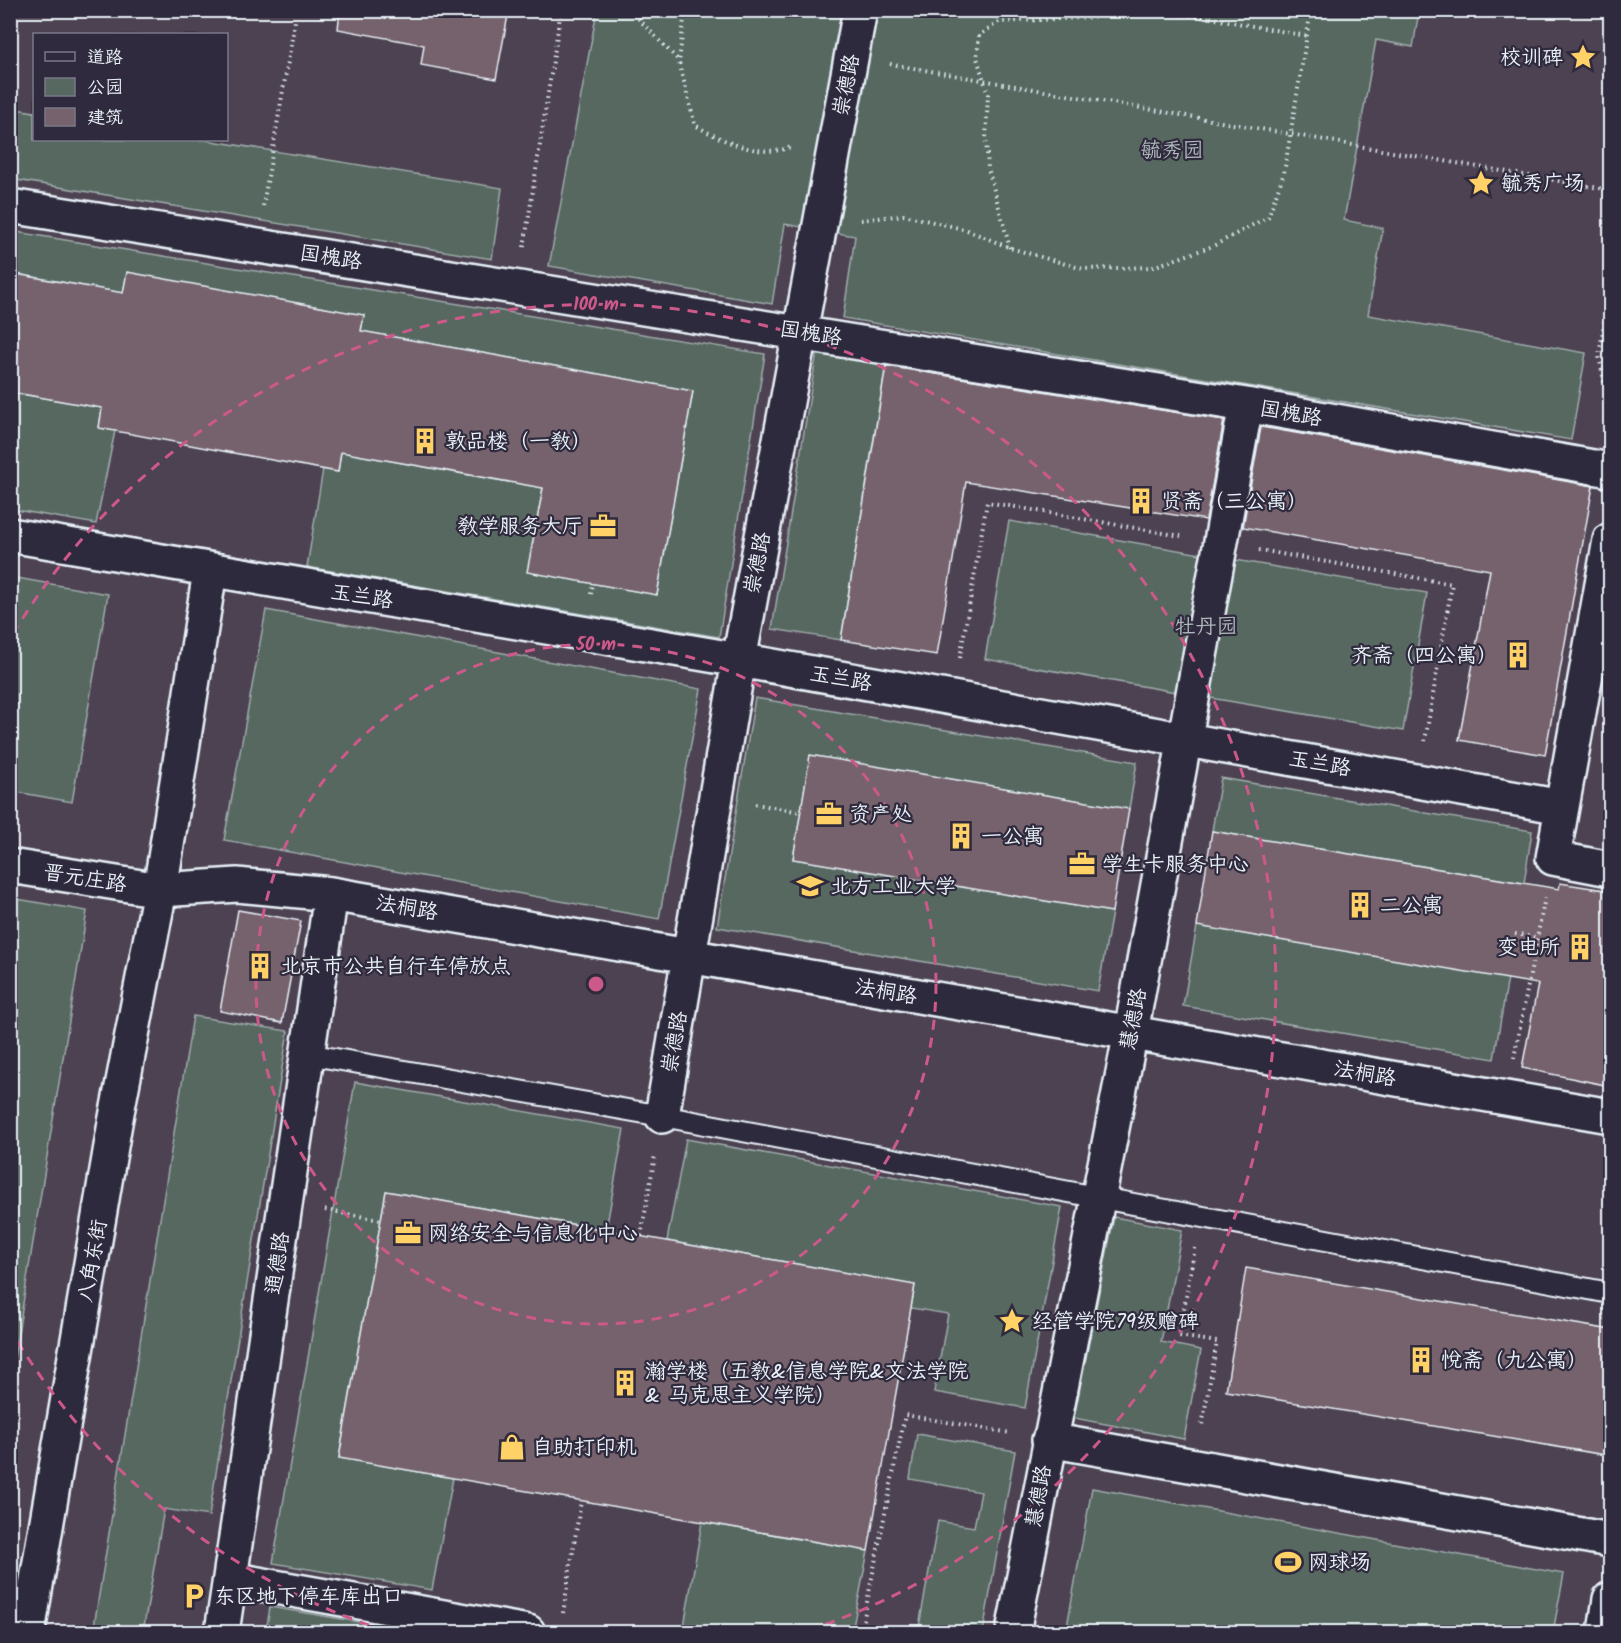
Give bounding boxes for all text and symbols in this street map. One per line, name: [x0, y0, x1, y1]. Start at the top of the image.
legend: [33, 33, 228, 141]
place label: 校训碑: [1500, 42, 1563, 75]
place icon: 校训碑: [1568, 42, 1598, 72]
text: 道路: [87, 44, 123, 73]
street label: 崇德路: [825, 51, 870, 119]
text: 公园: [87, 74, 123, 103]
text: 建筑: [87, 104, 123, 133]
park label: 毓秀园: [1141, 135, 1204, 168]
place icon: 毓秀广场: [1466, 168, 1496, 198]
place label: 毓秀广场: [1501, 168, 1585, 201]
street label: 国槐路: [297, 237, 364, 280]
text: 100 m: [573, 291, 619, 320]
street label: 国槐路: [777, 313, 844, 356]
street label: 国槐路: [1257, 393, 1325, 436]
building icon: 敦品楼（一教）: [410, 426, 440, 456]
place label: 敦品楼（一教）: [445, 426, 592, 459]
building icon: 贤斋（三公寓）: [1126, 486, 1156, 516]
place label: 贤斋（三公寓）: [1161, 486, 1308, 519]
place label: 教学服务大厅: [457, 511, 583, 544]
office icon: 教学服务大厅: [588, 511, 618, 541]
street label: 崇德路: [736, 529, 781, 597]
street label: 玉兰路: [328, 576, 395, 619]
park label: 牡丹园: [1175, 611, 1238, 644]
text: 50 m: [575, 631, 616, 660]
place label: 齐斋（四公寓）: [1351, 640, 1498, 673]
building icon: 齐斋（四公寓）: [1503, 640, 1533, 670]
street label: 玉兰路: [807, 658, 875, 701]
street label: 玉兰路: [1286, 743, 1354, 786]
office icon: 资产处: [814, 799, 844, 829]
place label: 资产处: [849, 799, 912, 832]
building icon: 一公寓: [946, 821, 976, 851]
place label: 一公寓: [981, 821, 1044, 854]
office icon: 学生卡服务中心: [1067, 849, 1097, 879]
place label: 学生卡服务中心: [1102, 849, 1249, 882]
street label: 晋元庄路: [41, 857, 129, 902]
school or university icon: 北方工业大学: [795, 871, 825, 901]
place label: 北方工业大学: [830, 871, 956, 904]
street label: 法桐路: [373, 887, 441, 930]
building icon: 二公寓: [1345, 890, 1375, 920]
place label: 二公寓: [1380, 890, 1443, 923]
place label: 变电所: [1497, 932, 1560, 965]
building icon: 变电所: [1565, 932, 1595, 962]
building icon: 北京市公共自行车停放点: [245, 951, 275, 981]
place label: 北京市公共自行车停放点: [280, 951, 511, 984]
street label: 法桐路: [852, 971, 920, 1014]
centre of rings: [586, 974, 606, 994]
street label: 慧德路: [1112, 985, 1157, 1053]
street label: 崇德路: [654, 1008, 697, 1076]
street label: 法桐路: [1331, 1053, 1399, 1096]
street label: 八角东街: [70, 1217, 117, 1305]
office icon: 网络安全与信息化中心: [393, 1218, 423, 1248]
place label: 网络安全与信息化中心: [428, 1218, 638, 1251]
street label: 通德路: [258, 1230, 299, 1297]
place icon: 经管学院79级赠碑: [997, 1306, 1027, 1336]
place label: 经管学院79级赠碑: [1032, 1306, 1199, 1339]
building icon: 悦斋（九公寓）: [1406, 1345, 1436, 1375]
place label: 悦斋（九公寓）: [1441, 1345, 1588, 1378]
place label: 瀚学楼（五教&信息学院&文法学院 & 马克思主义学院）: [645, 1356, 969, 1413]
building icon: 瀚学楼（五教&信息学院&文法学院 & 马克思主义学院）: [610, 1368, 640, 1398]
shop icon: 自助打印机: [497, 1432, 527, 1462]
place label: 自助打印机: [532, 1432, 637, 1465]
street label: 慧德路: [1018, 1462, 1061, 1530]
sports icon: 网球场: [1273, 1547, 1303, 1577]
place label: 网球场: [1308, 1547, 1371, 1580]
parking icon: 东区地下停车库出口: [179, 1581, 209, 1611]
place label: 东区地下停车库出口: [214, 1581, 403, 1614]

